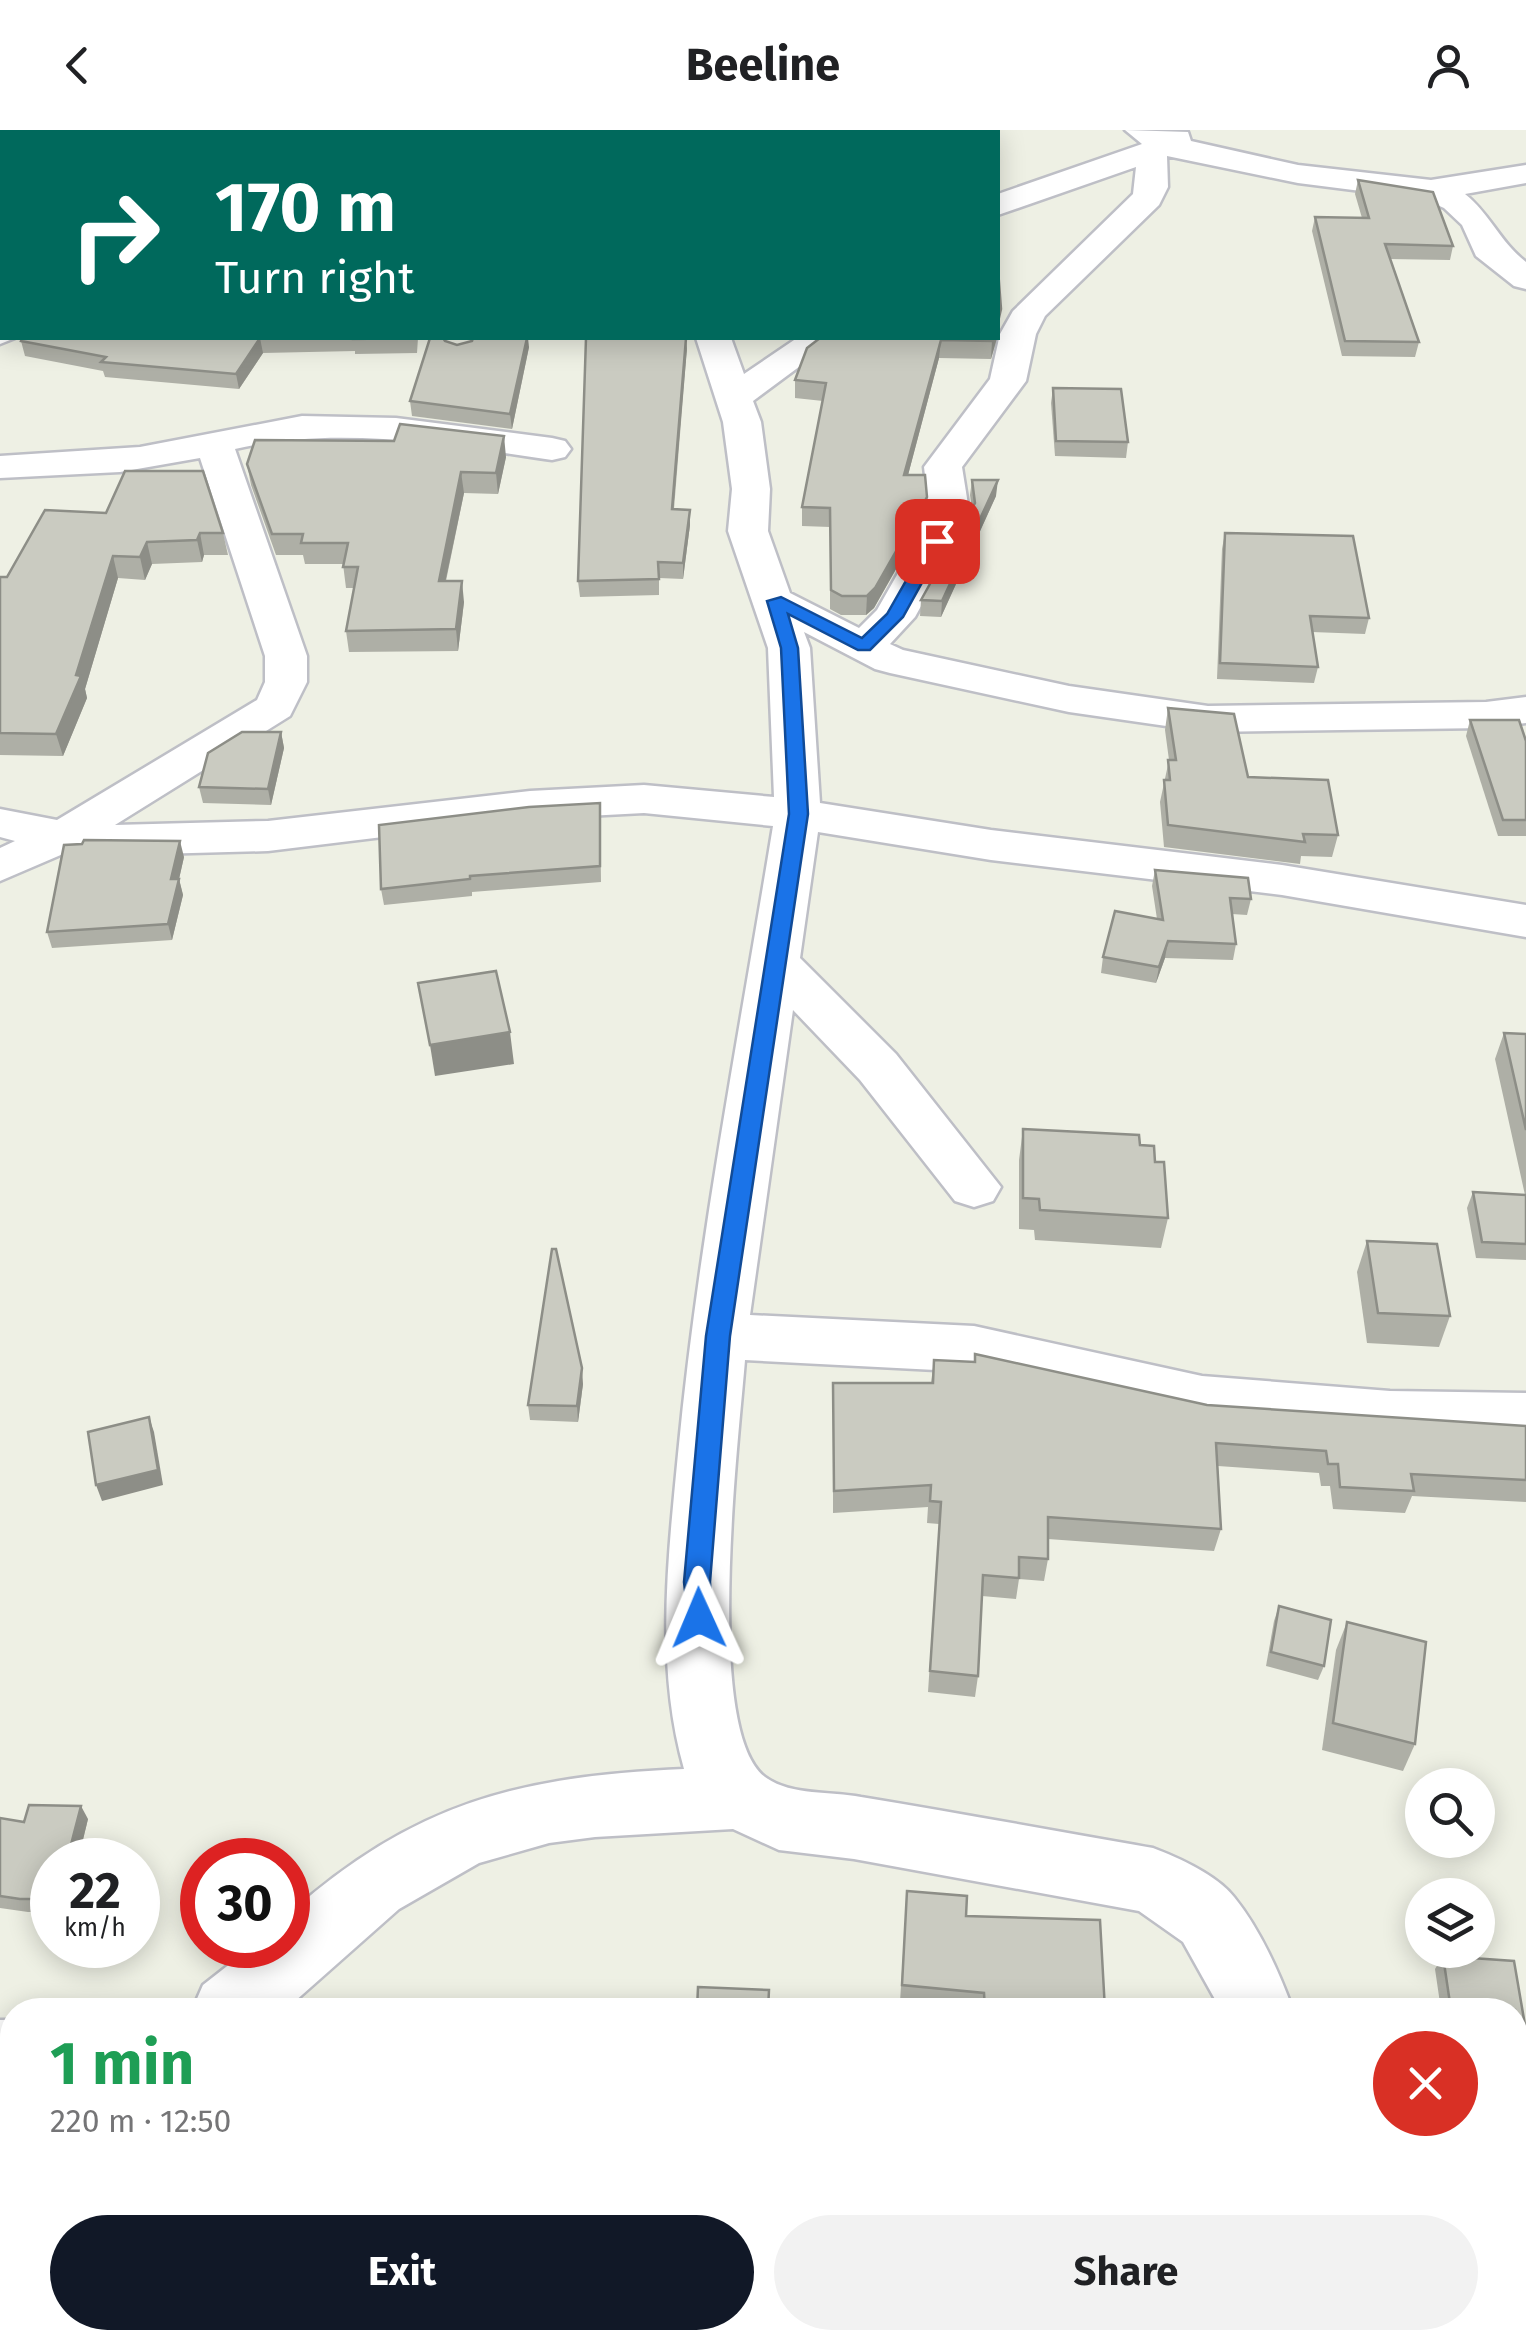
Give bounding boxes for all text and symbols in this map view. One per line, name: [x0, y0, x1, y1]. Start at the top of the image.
icon: back: [50, 38, 105, 93]
text: Beeline: [686, 38, 840, 92]
icon: person: [1421, 38, 1476, 93]
text: 170 m: [215, 166, 396, 250]
icon: right: [50, 170, 180, 300]
text: Turn right: [215, 251, 414, 305]
pin: [895, 499, 980, 584]
icon: arrive: [910, 514, 965, 569]
position arrow: [647, 1566, 751, 1670]
map controls: [1405, 1768, 1495, 1968]
button: search: [1405, 1768, 1495, 1858]
speed limit sign: 30: [180, 1838, 310, 1968]
text: 22: [69, 1861, 121, 1921]
button: layers: [1405, 1878, 1495, 1968]
text: km/h: [64, 1913, 126, 1943]
text: 1 min: [50, 2028, 194, 2100]
button: close: [1373, 2031, 1478, 2136]
text: 220 m · 12:50: [50, 2102, 231, 2140]
button: Exit: [50, 2215, 754, 2330]
button: Share: [774, 2215, 1478, 2330]

